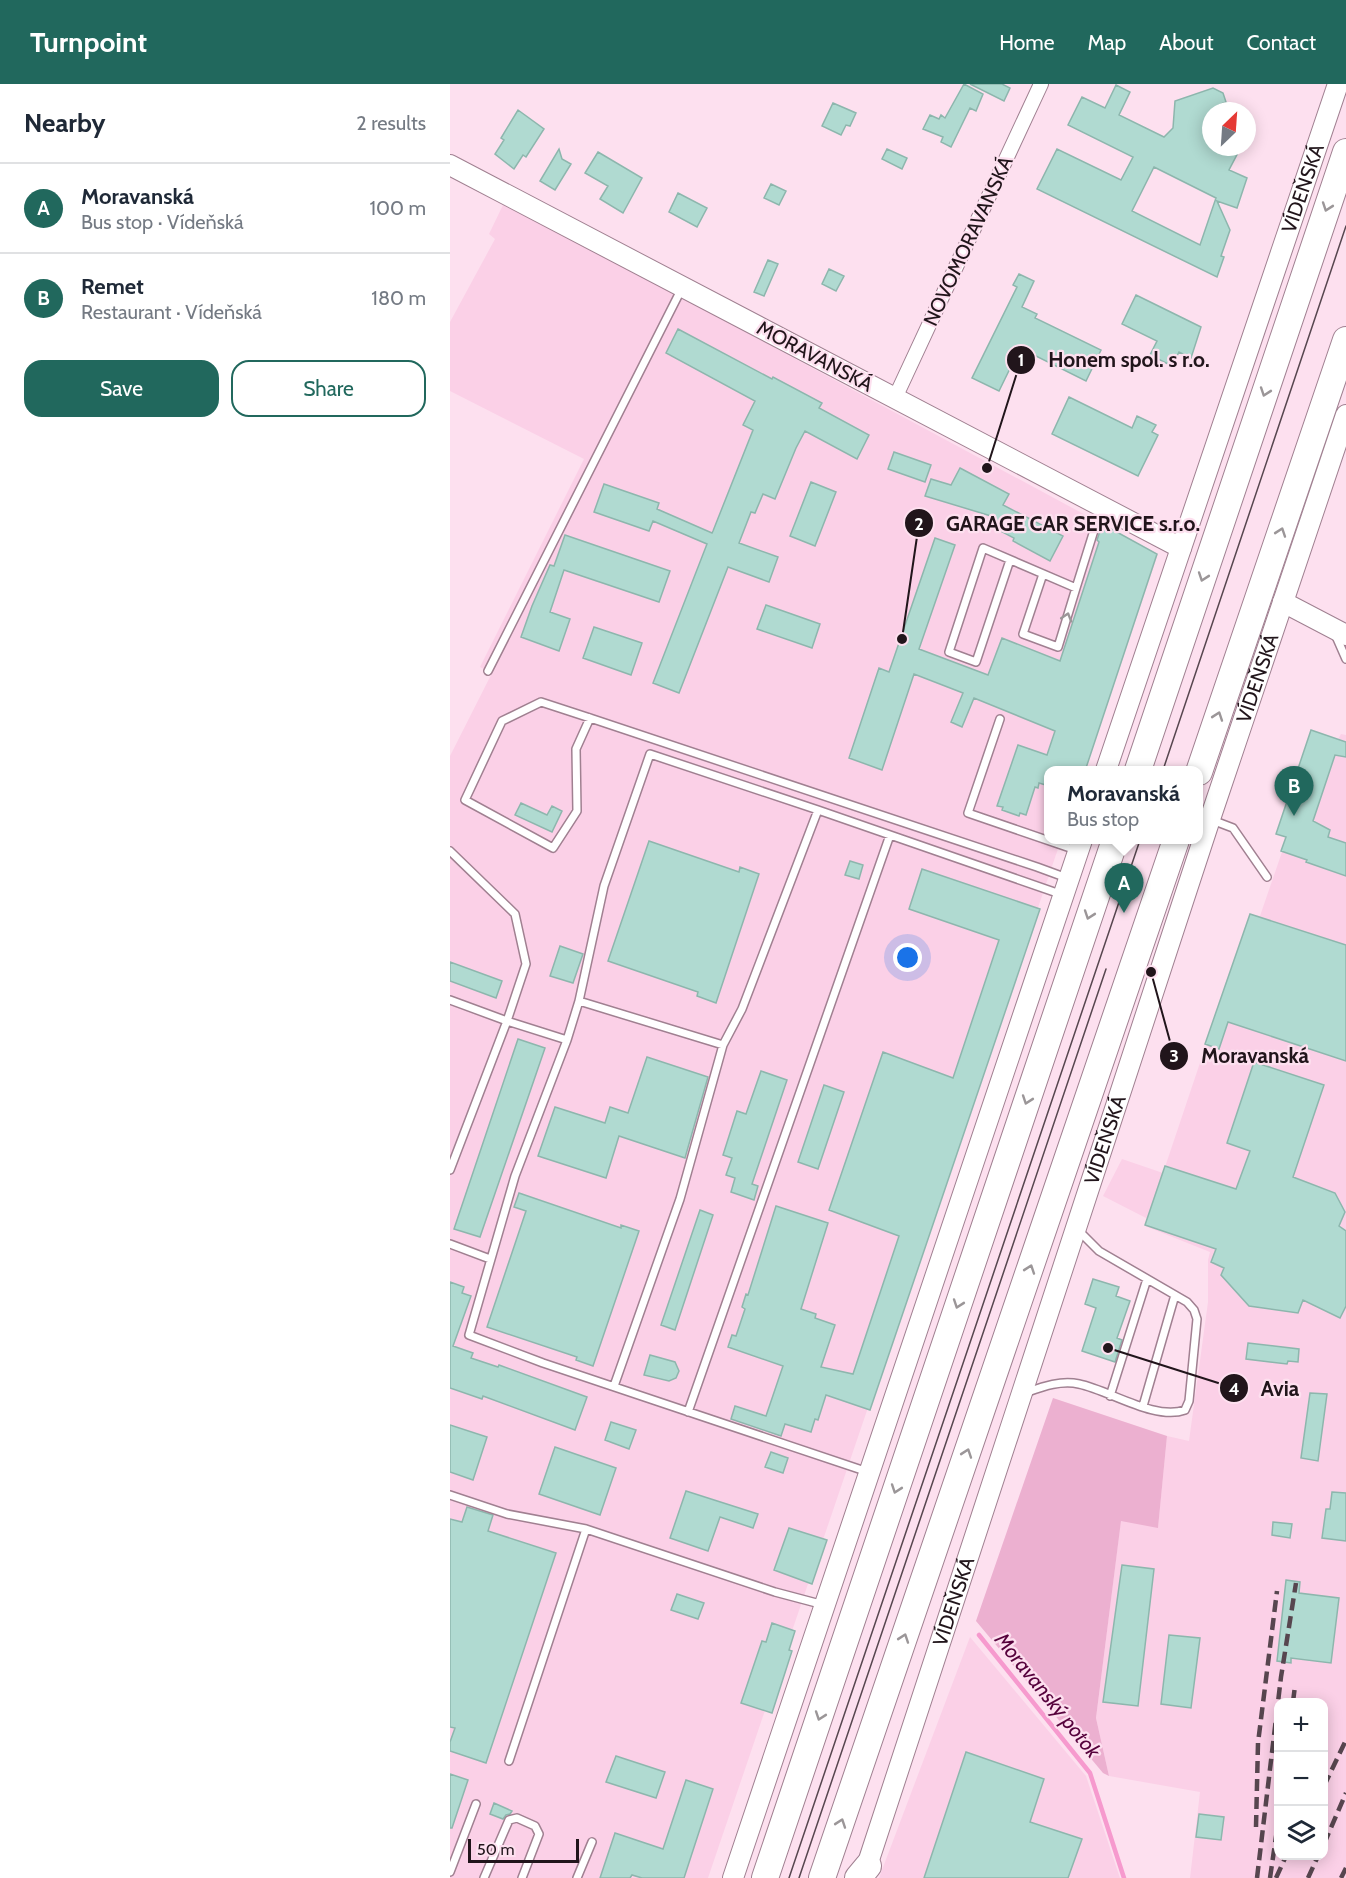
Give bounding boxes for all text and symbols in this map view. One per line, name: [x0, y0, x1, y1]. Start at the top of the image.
text: Turnpoint: [30, 25, 147, 59]
text: Home: [999, 30, 1055, 55]
text: Map: [1088, 30, 1126, 55]
text: About: [1159, 30, 1213, 55]
text: Contact: [1246, 30, 1316, 55]
north arrow: [1202, 102, 1256, 156]
text: Nearby: [24, 107, 105, 139]
text: 2 results: [356, 111, 426, 135]
street label: VÍDEŇSKÁ: [1277, 140, 1329, 236]
street label: NOVOMORAVANSKÁ: [918, 152, 1018, 330]
text: Moravanská: [81, 183, 194, 210]
text: A: [37, 196, 50, 220]
text: 100 m: [370, 196, 426, 220]
one-way arrow: [1322, 201, 1335, 212]
text: Bus stop · Vídeňská: [81, 210, 244, 234]
text: Remet: [81, 273, 144, 300]
text: B: [37, 286, 50, 310]
text: 180 m: [371, 286, 426, 310]
text: Restaurant · Vídeňská: [81, 300, 262, 324]
street label: MORAVANSKÁ: [753, 315, 878, 397]
callout: Honem spol. s r.o.: [1006, 340, 1222, 379]
text: Honem spol. s r.o.: [1048, 347, 1210, 372]
text: 1: [1018, 349, 1024, 371]
button: Save: [24, 360, 219, 417]
button: Share: [231, 360, 426, 417]
one-way arrow: [1260, 386, 1273, 397]
callout: GARAGE CAR SERVICE s.r.o.: [904, 504, 1212, 543]
text: GARAGE CAR SERVICE s.r.o.: [946, 511, 1200, 536]
text: 2: [914, 513, 924, 535]
one-way arrow: [1273, 527, 1286, 538]
one-way arrow: [1198, 571, 1210, 582]
one-way arrow: [1060, 612, 1072, 623]
street label: VÍDEŇSKÁ: [1231, 630, 1284, 726]
one-way arrow: [1210, 712, 1223, 722]
popup: [1044, 766, 1203, 844]
pin: B: [1274, 766, 1314, 816]
text: Moravanská: [1067, 780, 1180, 807]
text: Bus stop: [1067, 807, 1139, 831]
pin: A: [1104, 864, 1144, 913]
one-way arrow: [1084, 909, 1097, 920]
your location: [893, 943, 922, 972]
callout: Moravanská: [1159, 1036, 1321, 1075]
text: Moravanská: [1201, 1043, 1309, 1068]
text: 3: [1169, 1045, 1179, 1067]
street label: VÍDEŇSKÁ: [1079, 1091, 1131, 1187]
one-way arrow: [1022, 1094, 1035, 1105]
one-way arrow: [1022, 1264, 1035, 1275]
one-way arrow: [953, 1298, 966, 1309]
callout: Avia: [1219, 1369, 1311, 1408]
text: Avia: [1261, 1376, 1300, 1401]
text: 4: [1228, 1378, 1240, 1400]
one-way arrow: [960, 1448, 972, 1459]
one-way arrow: [891, 1483, 904, 1494]
street label: VÍDEŇSKÁ: [928, 1553, 980, 1649]
water label: Moravanský potok: [989, 1627, 1107, 1763]
one-way arrow: [897, 1633, 909, 1644]
map controls: [1274, 1698, 1328, 1860]
button: +: [1274, 1698, 1328, 1752]
one-way arrow: [815, 1710, 827, 1721]
button: −: [1274, 1752, 1328, 1806]
button: layers: [1274, 1806, 1328, 1860]
one-way arrow: [834, 1818, 847, 1829]
scale bar: [468, 1836, 579, 1864]
text: 50 m: [477, 1840, 514, 1859]

